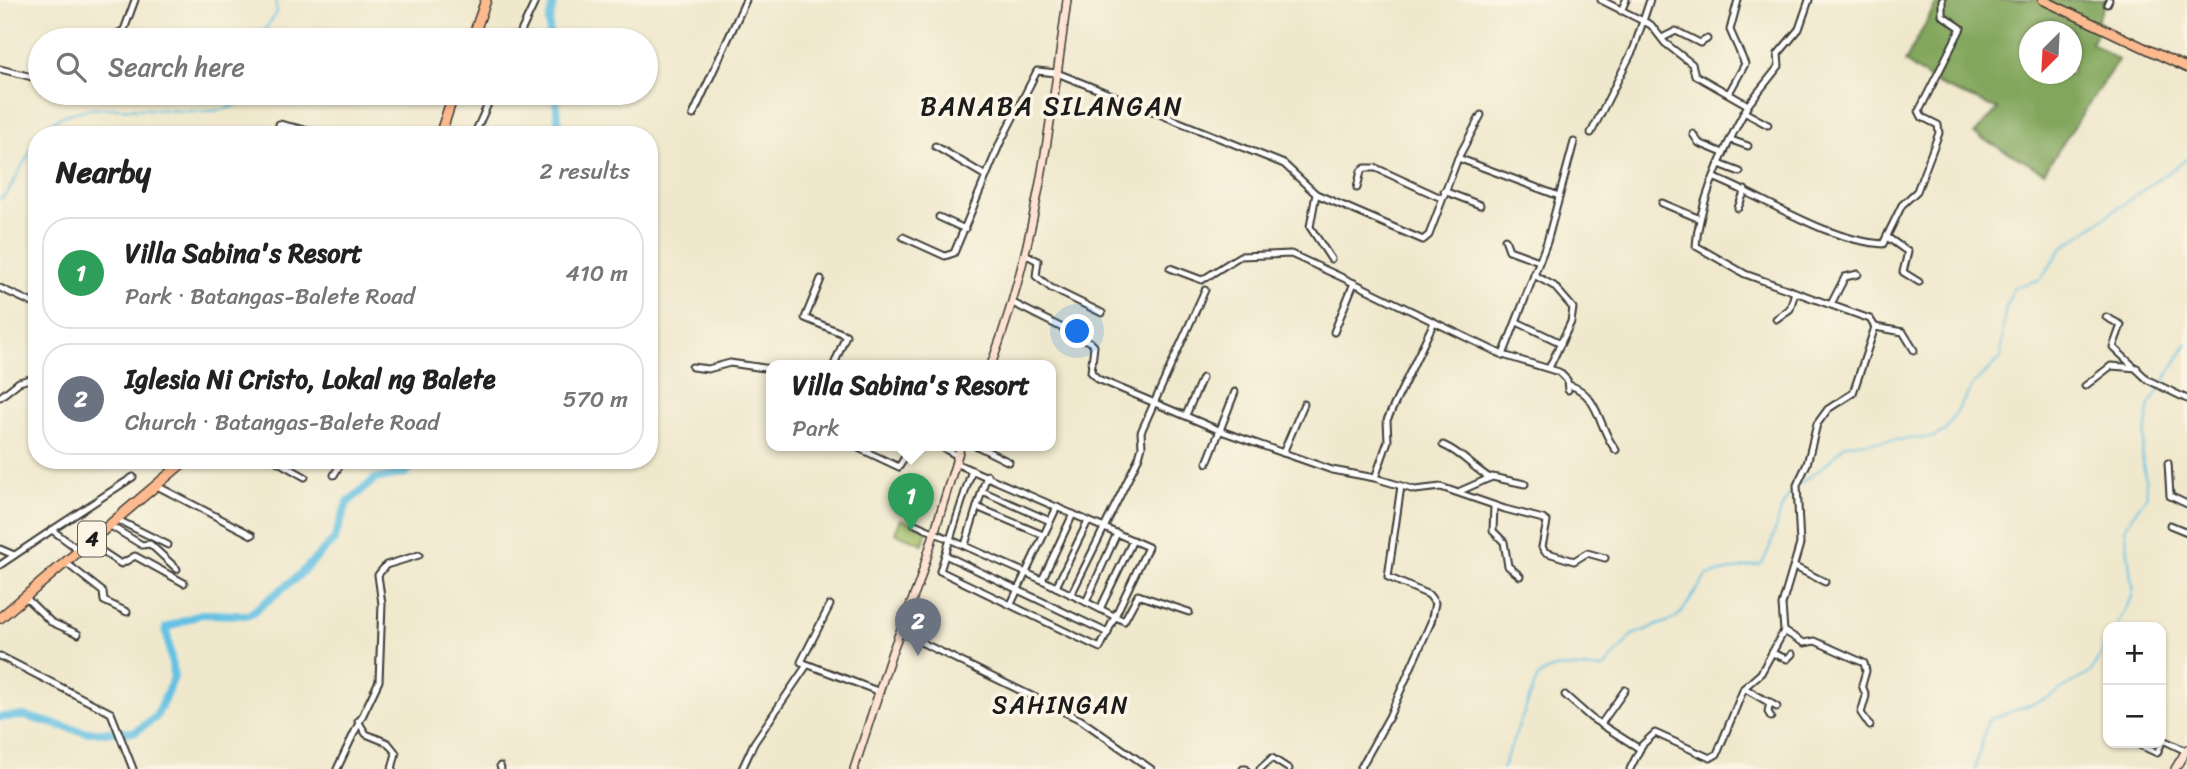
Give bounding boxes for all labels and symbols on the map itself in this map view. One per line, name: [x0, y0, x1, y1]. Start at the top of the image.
north arrow: [2019, 21, 2082, 84]
district label: BANABA SILANGAN: [920, 83, 1184, 129]
your location: [1060, 314, 1094, 348]
pin: 1: [888, 473, 934, 531]
road number: 4: [78, 522, 106, 556]
pin: 2: [895, 598, 941, 656]
district label: SAHINGAN: [992, 684, 1130, 726]

